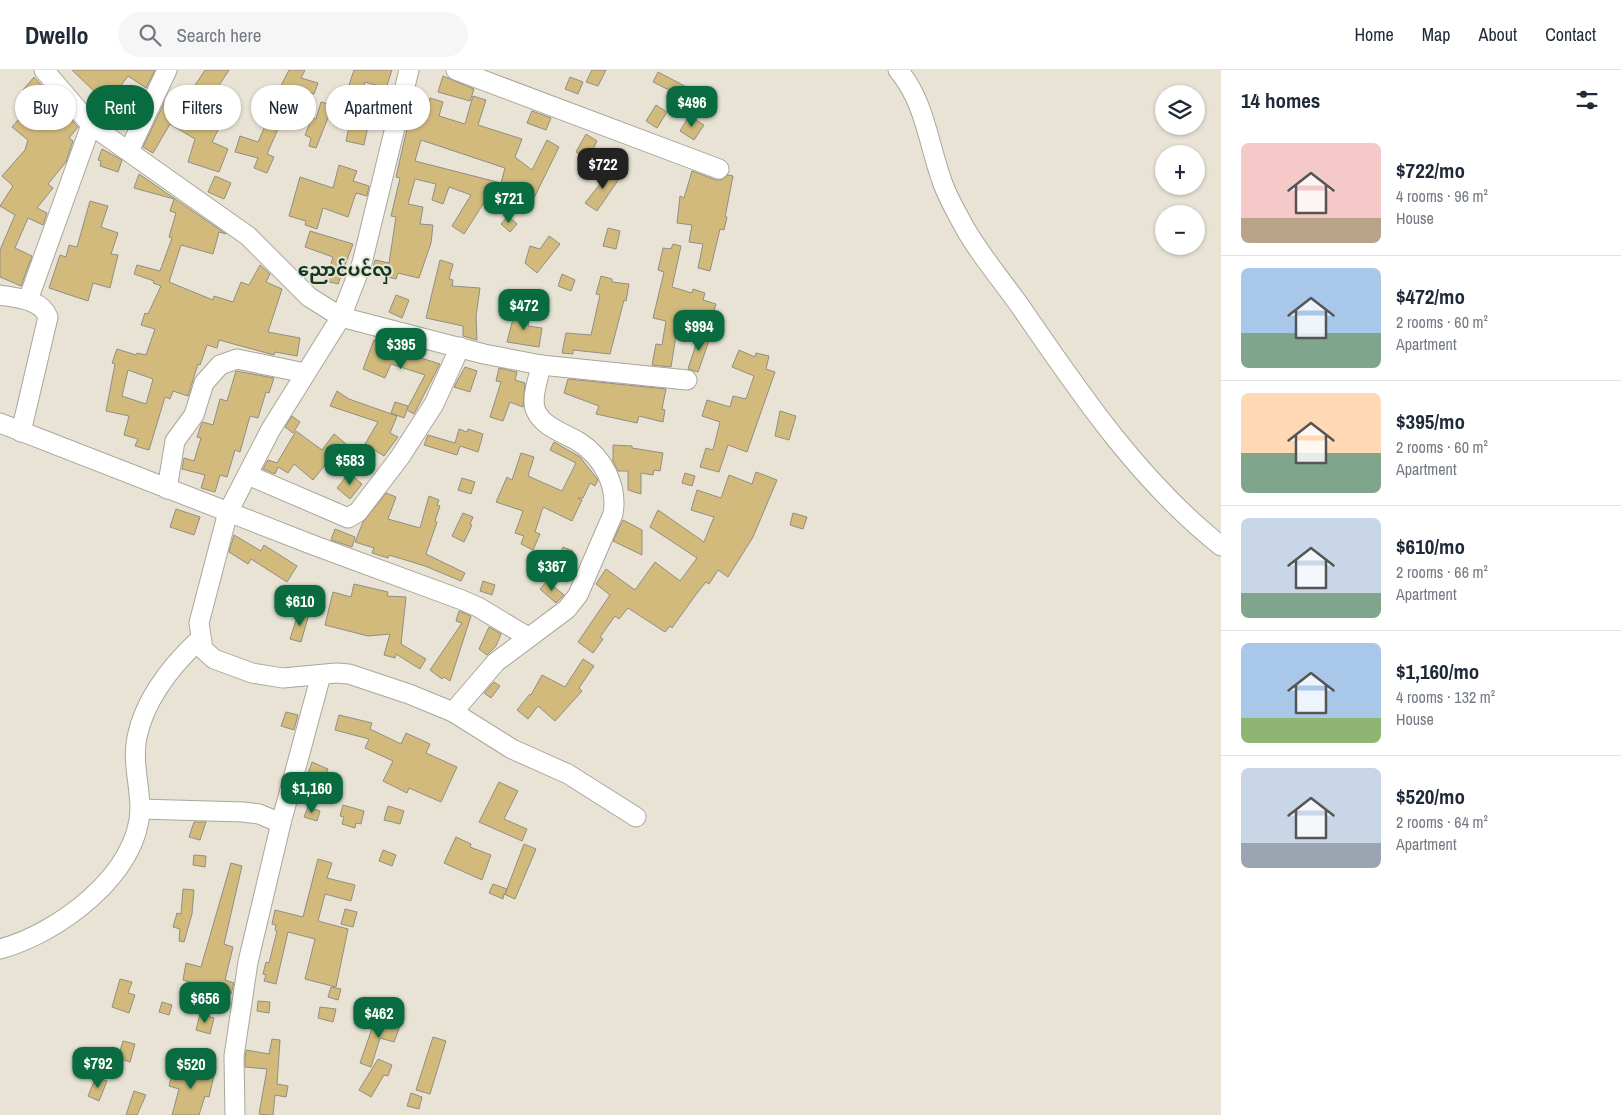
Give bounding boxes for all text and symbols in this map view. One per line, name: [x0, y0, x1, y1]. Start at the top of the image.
search box: [118, 12, 468, 57]
text: Dwello: [25, 19, 88, 51]
icon: search: [136, 21, 164, 49]
text: Search here: [176, 22, 261, 48]
text: Home: [1354, 22, 1394, 47]
text: Map: [1422, 22, 1451, 47]
text: About: [1479, 22, 1517, 47]
text: Contact: [1545, 22, 1596, 47]
chip: Buy: [15, 85, 76, 130]
chip: Rent: [86, 85, 154, 130]
chip: Filters: [164, 85, 241, 130]
chip: New: [251, 85, 316, 130]
chip: Apartment: [326, 85, 430, 130]
pin: $496: [662, 85, 722, 128]
map controls: [1155, 85, 1205, 255]
button: layers: [1155, 85, 1205, 135]
text: 14 homes: [1241, 86, 1320, 115]
icon: filters: [1573, 86, 1601, 114]
text: $496: [677, 91, 707, 113]
button: +: [1155, 145, 1205, 195]
pin: $722: [573, 148, 633, 190]
text: $722: [588, 153, 618, 175]
text: $722/mo: [1396, 156, 1465, 185]
icon: home: [1281, 163, 1341, 223]
pin: $721: [479, 182, 539, 224]
text: 4 rooms · 96 m²: [1396, 185, 1488, 207]
text: $721: [494, 187, 524, 209]
button: −: [1155, 205, 1205, 255]
text: House: [1396, 207, 1434, 229]
district label: ညောင်ပင်လှ: [298, 257, 392, 284]
text: $472/mo: [1396, 282, 1465, 311]
pin: $472: [494, 288, 554, 331]
icon: home: [1281, 288, 1341, 348]
text: $472: [509, 294, 539, 316]
pin: $994: [669, 310, 729, 352]
text: 2 rooms · 60 m²: [1396, 311, 1488, 333]
text: $994: [684, 315, 714, 337]
pin: $395: [371, 328, 431, 370]
text: $395: [386, 333, 416, 355]
text: Apartment: [1396, 333, 1457, 355]
text: $395/mo: [1396, 407, 1465, 436]
icon: home: [1281, 413, 1341, 473]
text: 2 rooms · 60 m²: [1396, 436, 1488, 458]
pin: $583: [320, 444, 380, 486]
text: $583: [335, 449, 365, 471]
text: Apartment: [1396, 458, 1457, 480]
text: $610/mo: [1396, 532, 1465, 561]
icon: home: [1281, 538, 1341, 598]
pin: $367: [522, 550, 582, 592]
text: $367: [537, 555, 567, 577]
text: 2 rooms · 66 m²: [1396, 561, 1488, 583]
text: Apartment: [1396, 583, 1457, 605]
pin: $610: [270, 584, 330, 627]
text: $610: [285, 590, 315, 612]
text: $1,160/mo: [1396, 657, 1479, 686]
icon: home: [1281, 663, 1341, 723]
text: 4 rooms · 132 m²: [1396, 686, 1495, 708]
text: House: [1396, 708, 1434, 730]
pin: $1,160: [271, 772, 353, 814]
text: $1,160: [292, 777, 332, 799]
text: $520/mo: [1396, 782, 1465, 811]
icon: home: [1281, 788, 1341, 848]
text: 2 rooms · 64 m²: [1396, 811, 1488, 833]
text: Apartment: [1396, 833, 1457, 855]
pin: $656: [175, 982, 235, 1024]
text: $656: [190, 987, 220, 1009]
pin: $462: [349, 996, 409, 1039]
text: $462: [364, 1002, 394, 1024]
pin: $792: [68, 1046, 128, 1089]
pin: $520: [161, 1048, 221, 1090]
text: $792: [83, 1052, 113, 1074]
text: $520: [176, 1053, 206, 1075]

